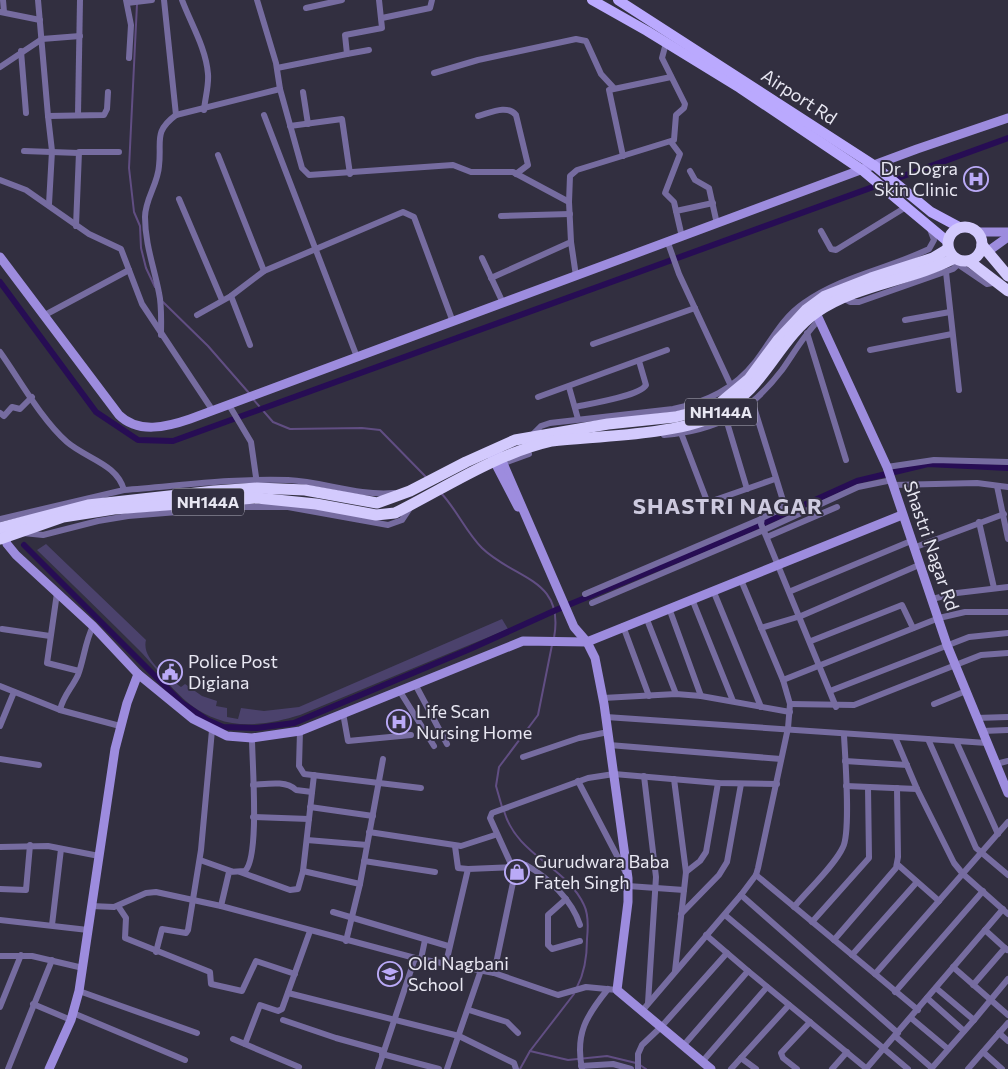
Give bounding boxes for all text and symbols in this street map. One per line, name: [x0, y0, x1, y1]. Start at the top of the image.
street label: Airport Rd: [758, 64, 841, 129]
place label: Dr. Dogra Skin Clinic: [874, 157, 958, 200]
hospital icon: Dr. Dogra Skin Clinic: [963, 166, 989, 192]
road number: NH144A: [685, 398, 757, 426]
street label: Shastri Nagar Rd: [899, 478, 964, 613]
road number: NH144A: [172, 488, 244, 516]
district label: SHASTRI NAGAR: [633, 492, 823, 519]
place label: Police Post Digiana: [188, 650, 278, 693]
public building icon: Police Post Digiana: [157, 659, 183, 685]
place label: Life Scan Nursing Home: [416, 700, 532, 743]
hospital icon: Life Scan Nursing Home: [386, 709, 412, 735]
place label: Gurudwara Baba Fateh Singh: [534, 850, 670, 893]
shop icon: Gurudwara Baba Fateh Singh: [504, 859, 530, 885]
place label: Old Nagbani School: [408, 952, 509, 995]
school or university icon: Old Nagbani School: [377, 961, 403, 987]

